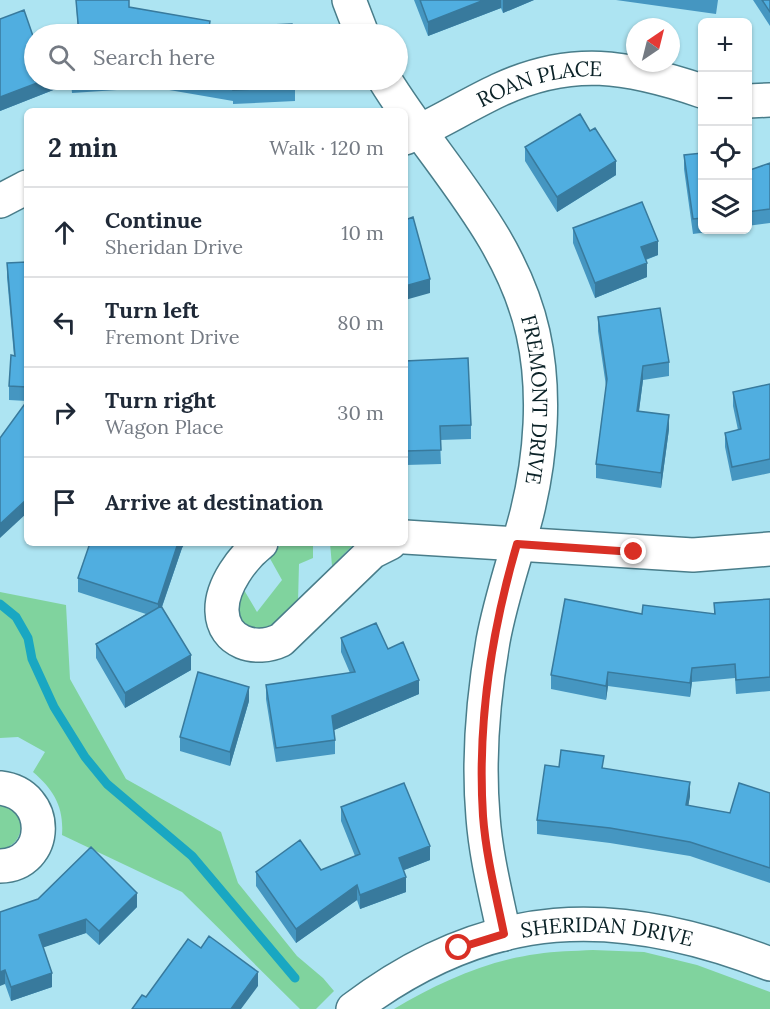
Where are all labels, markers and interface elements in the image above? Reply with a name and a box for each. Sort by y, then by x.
north arrow [626,18,680,72]
map controls [698,18,752,234]
button: + [698,18,752,72]
search box [24,24,408,90]
icon: search [45,41,78,74]
text: Search here [93,43,215,71]
street label: ROAN PLACE [472,55,603,113]
button: − [698,72,752,126]
button: locate [698,126,752,180]
text: 2 min [48,131,118,164]
text: Walk · 120 m [269,135,384,160]
button: layers [698,180,752,234]
text: Continue [105,206,202,234]
icon: ahead [48,216,81,249]
text: 10 m [341,220,384,245]
text: Sheridan Drive [105,234,243,259]
text: Turn left [105,296,199,324]
icon: left [48,306,81,339]
text: 80 m [337,310,384,335]
street label: FREMONT DRIVE [515,311,554,487]
text: Fremont Drive [105,324,240,349]
text: Turn right [105,386,216,414]
icon: right [48,396,81,429]
text: 30 m [337,400,384,425]
text: Wagon Place [105,414,224,439]
icon: arrive [48,486,81,519]
text: Arrive at destination [105,488,323,516]
route end [620,538,646,564]
street label: SHERIDAN DRIVE [518,911,696,952]
route start [445,934,471,960]

